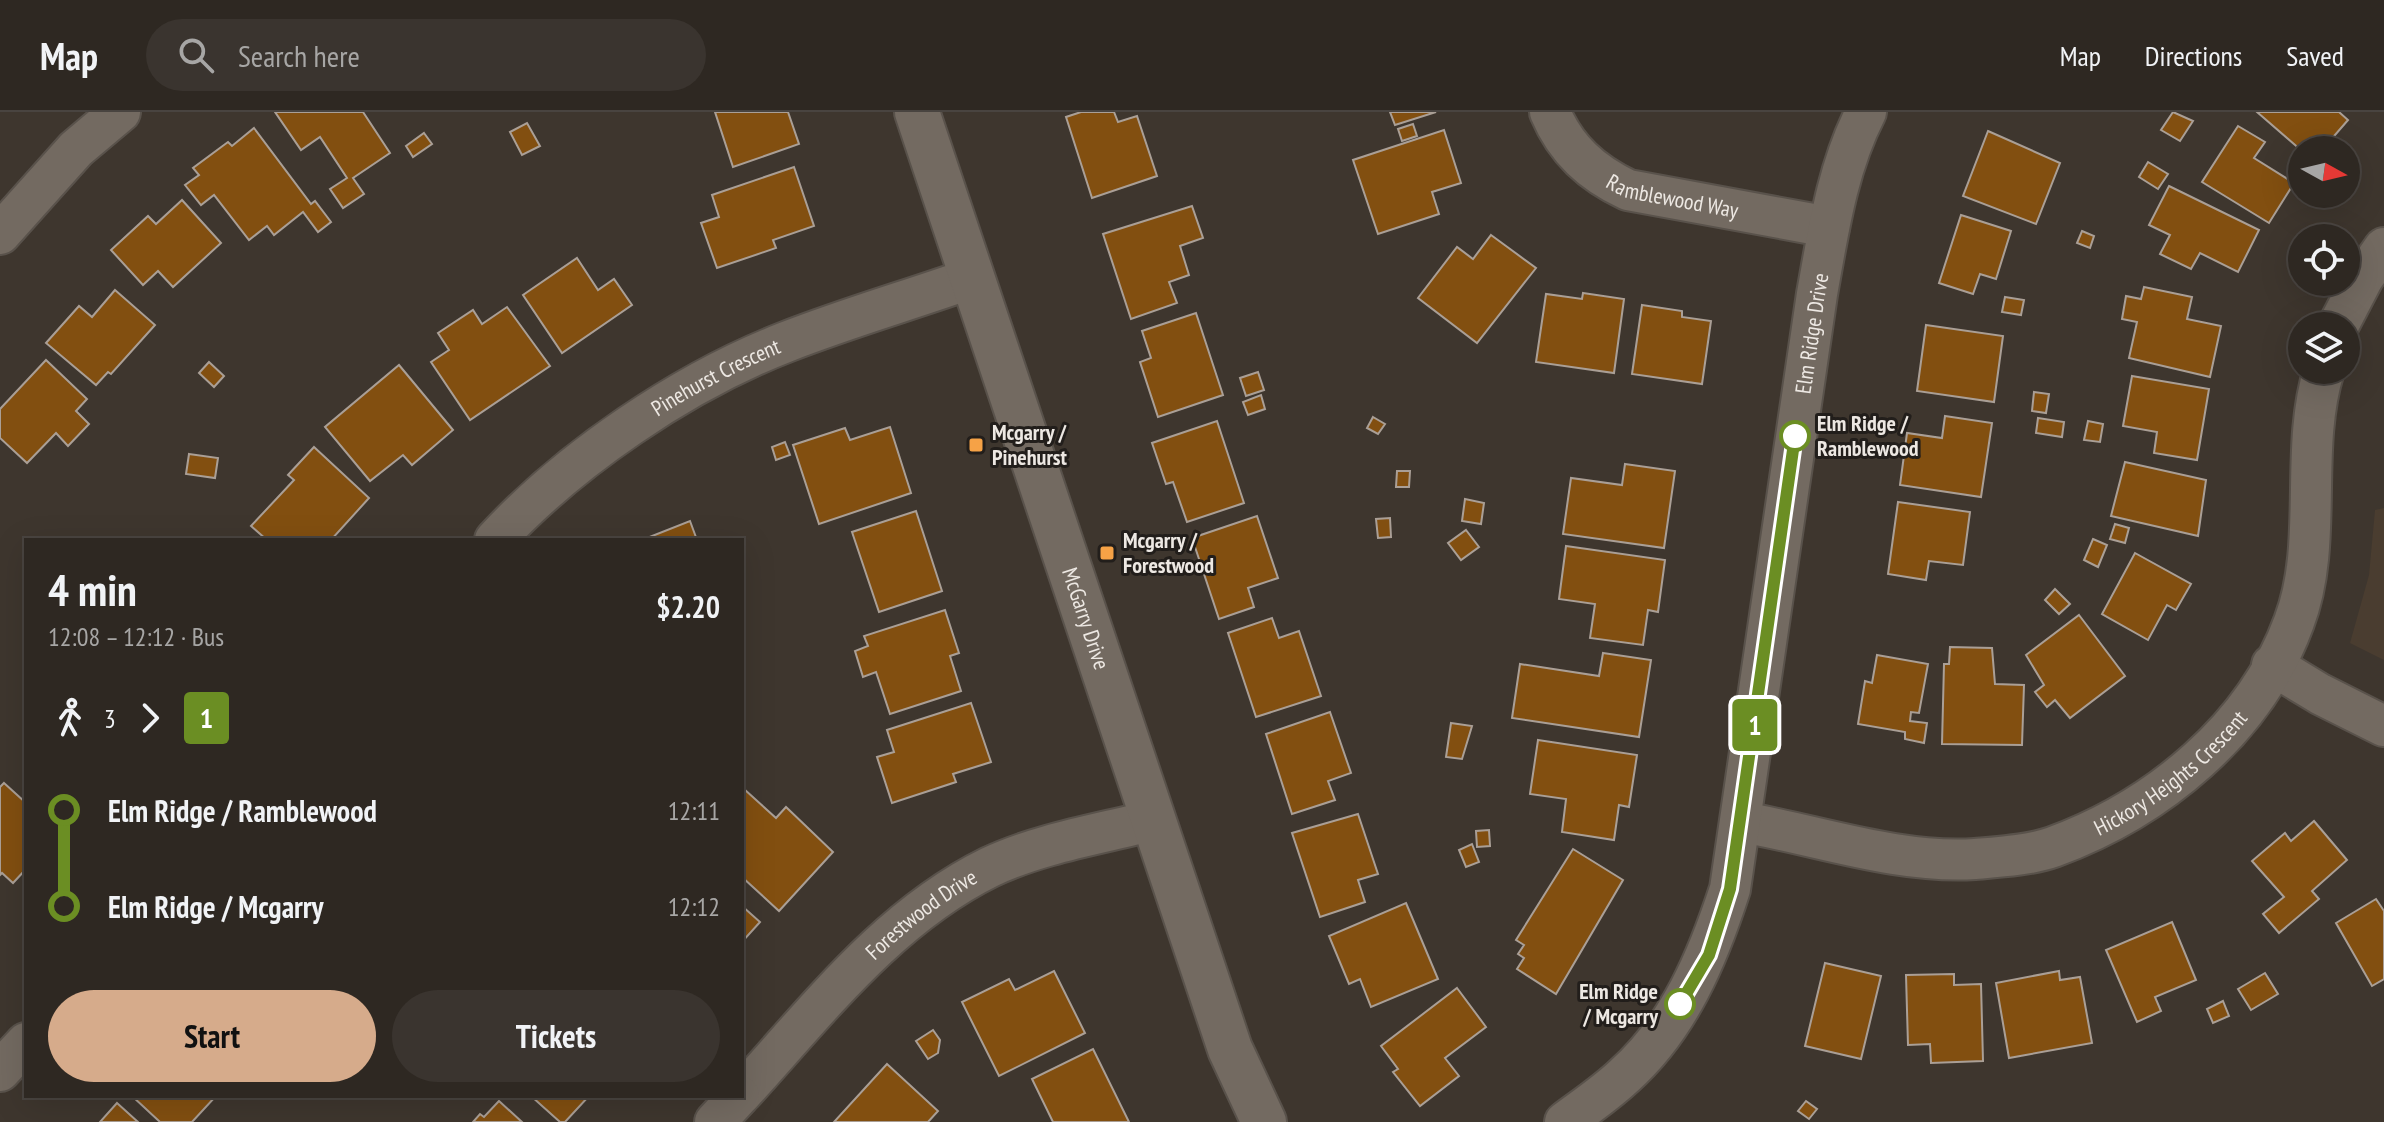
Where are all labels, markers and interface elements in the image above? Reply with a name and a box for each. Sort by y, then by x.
search box [146,19,706,91]
text: Map [40,31,98,80]
icon: search [174,33,218,77]
text: Search here [238,36,360,75]
text: Map [2060,37,2101,74]
text: Directions [2145,37,2242,74]
text: Saved [2286,37,2344,74]
north arrow [2288,136,2360,208]
map controls [2288,136,2360,384]
street label: Ramblewood Way [1602,167,1741,224]
button: locate [2288,224,2360,296]
street label: Elm Ridge Drive [1789,271,1834,396]
button: layers [2288,312,2360,384]
street label: Pinehurst Crescent [646,332,784,422]
place label: Elm Ridge / Ramblewood [1817,409,1919,462]
place label: Mcgarry / Pinehurst [992,418,1068,471]
marker: Elm Ridge / Ramblewood [1780,421,1810,451]
marker: Mcgarry / Pinehurst [967,436,985,454]
place label: Mcgarry / Forestwood [1123,526,1214,579]
marker: Mcgarry / Forestwood [1098,544,1116,562]
text: 4 min [48,561,137,618]
street label: McGarry Drive [1056,564,1116,673]
text: $2.20 [656,587,720,626]
text: 12:08 – 12:12 · Bus [48,620,224,653]
icon: walk [48,696,92,740]
icon: forward [128,696,172,740]
text: 1 [200,699,213,736]
line badge: 1 [1729,699,1781,751]
text: 3 [104,702,116,735]
street label: Hickory Heights Crescent [2089,705,2253,842]
text: 1 [1748,706,1762,743]
text: Elm Ridge / Ramblewood [108,791,377,830]
text: 12:11 [668,794,720,827]
street label: Forestwood Drive [859,863,982,965]
text: Elm Ridge / Mcgarry [108,887,324,926]
text: 12:12 [668,890,720,923]
place label: Elm Ridge / Mcgarry [1579,977,1659,1030]
marker: Elm Ridge / Mcgarry [1665,989,1695,1019]
button: Start [48,990,376,1082]
button: Tickets [392,990,720,1082]

